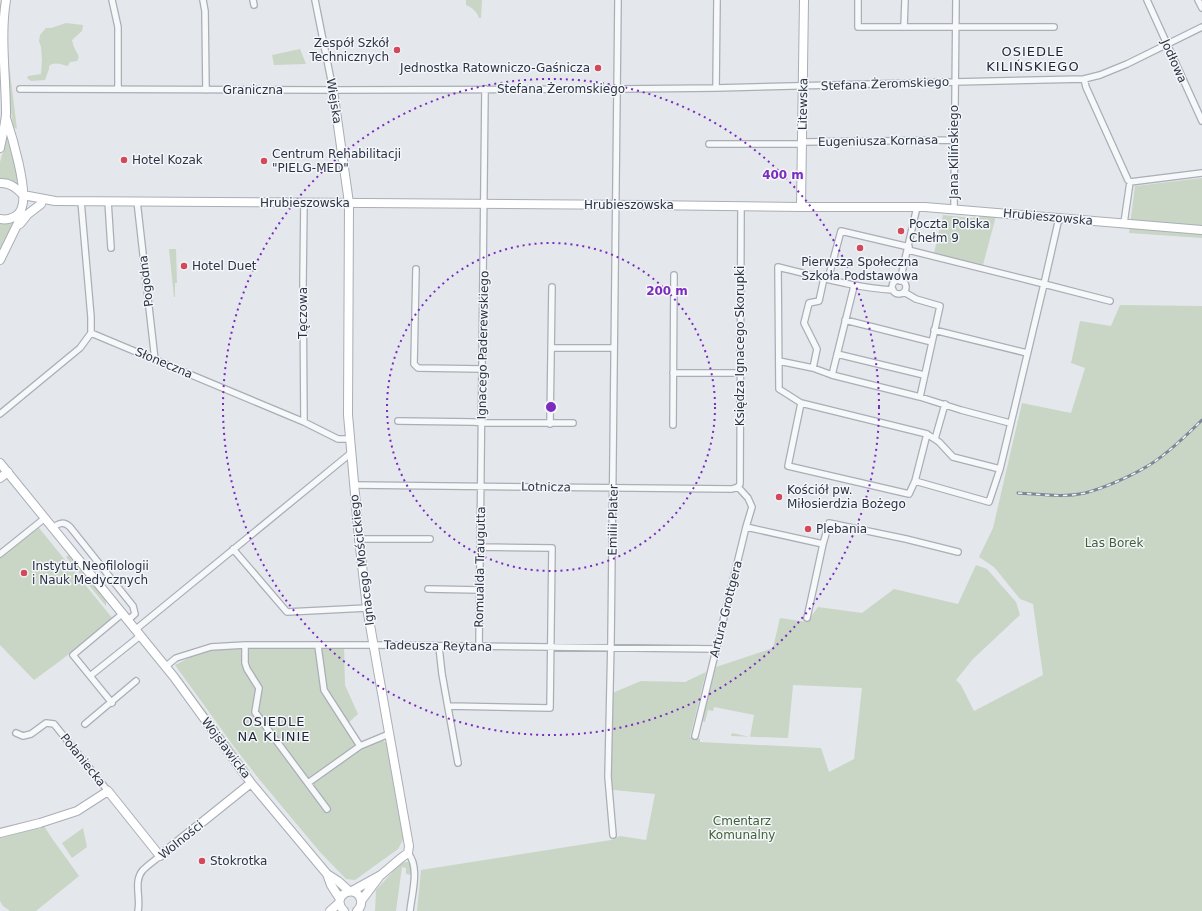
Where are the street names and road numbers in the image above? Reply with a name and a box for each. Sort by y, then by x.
street label: Jodłowa [1158,36,1190,85]
street label: Stefana Żeromskiego [821,74,949,93]
street label: Wiejska [323,77,345,125]
street label: Litewska [796,78,810,130]
street label: Stefana Żeromskiego [497,81,625,96]
street label: Graniczna [223,83,283,97]
street label: Jana Kilińskiego [947,105,961,200]
street label: Eugeniusza Kornasa [818,133,938,149]
street label: Hrubieszowska [260,196,350,210]
street label: Hrubieszowska [584,198,674,212]
street label: Hrubieszowska [1003,206,1093,228]
street label: Pogodna [136,254,156,308]
street label: Księdza Ignacego Skorupki [733,266,747,426]
street label: Ignacego Paderewskiego [475,271,491,419]
street label: Tęczowa [296,287,310,340]
street label: Słoneczna [133,345,195,381]
street label: Lotnicza [521,480,571,494]
street label: Emilii Plater [605,484,621,556]
street label: Ignacego Mościckiego [347,494,377,626]
street label: Romualda Traugutta [472,506,488,628]
street label: Artura Grottgera [707,559,745,659]
street label: Tadeusza Reytana [383,638,492,654]
street label: Wojsławicka [199,715,253,781]
street label: Połaniecka [57,731,109,789]
street label: Wolności [156,818,206,862]

